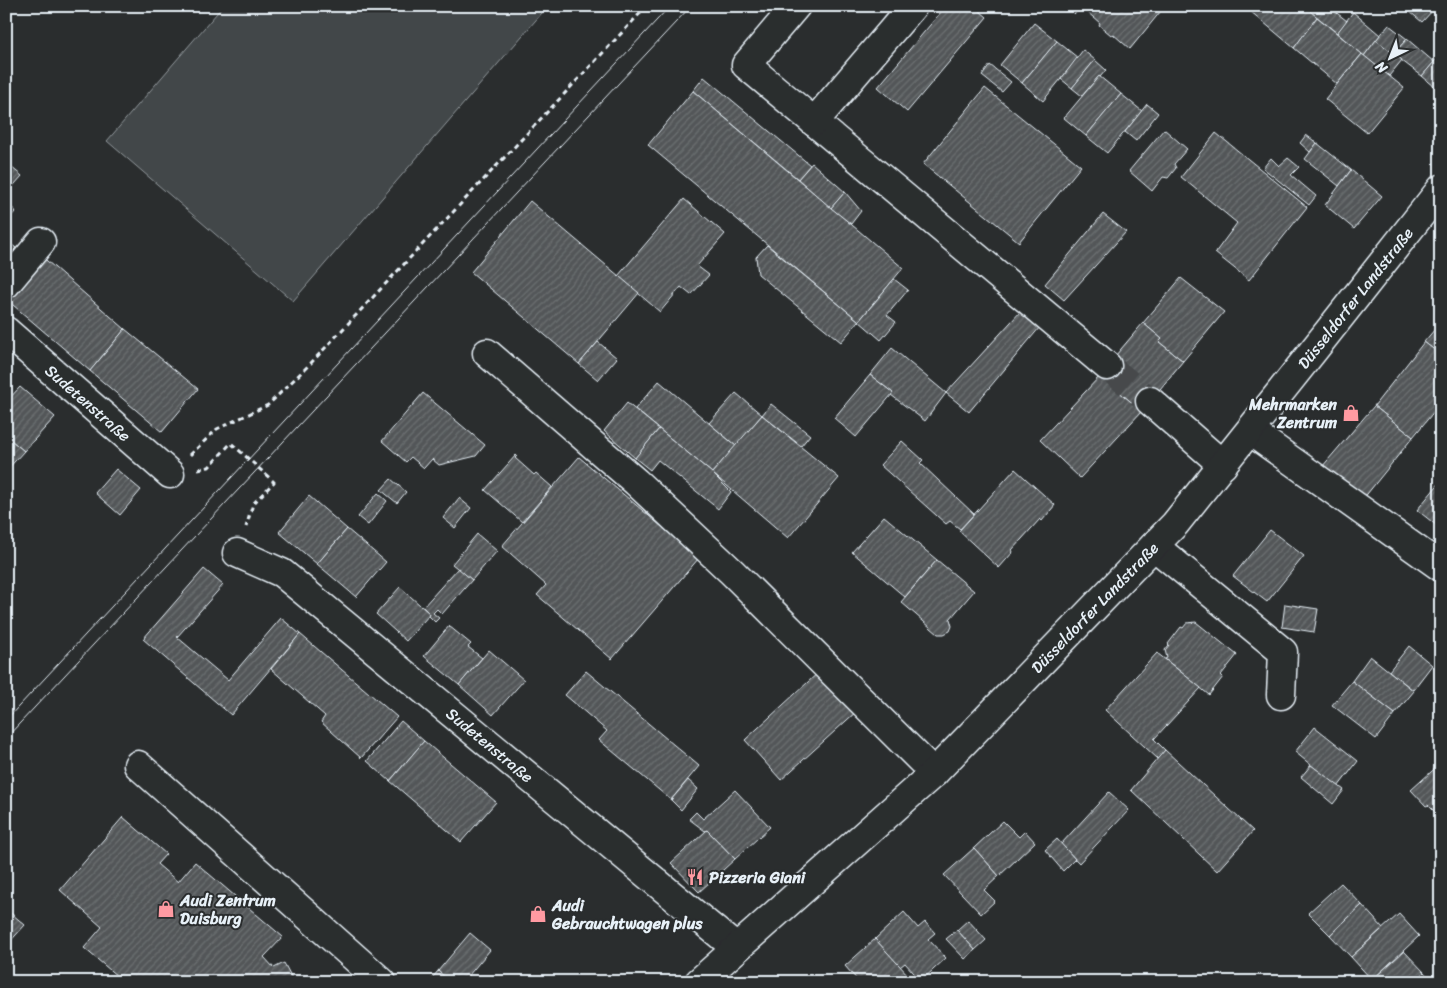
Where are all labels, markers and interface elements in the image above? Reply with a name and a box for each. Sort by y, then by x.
north arrow [1364,32,1414,82]
text: N [1369,54,1394,80]
street label: Düsseldorfer Landstraße [1290,221,1421,376]
street label: Sudetenstraße [38,357,138,449]
place label: Mehrmarken Zentrum [1248,390,1338,437]
shop icon: Mehrmarken Zentrum [1341,403,1361,423]
street label: Düsseldorfer Landstraße [1024,535,1166,680]
street label: Sudetenstraße [439,700,540,790]
place label: Pizzeria Giani [709,863,807,892]
restaurant icon: Pizzeria Giani [685,867,705,887]
place label: Audi Zentrum Duisburg [179,886,276,933]
place label: Audi Gebrauchtwagen plus [551,891,703,938]
shop icon: Audi Zentrum Duisburg [156,899,176,919]
shop icon: Audi Gebrauchtwagen plus [528,904,548,924]

